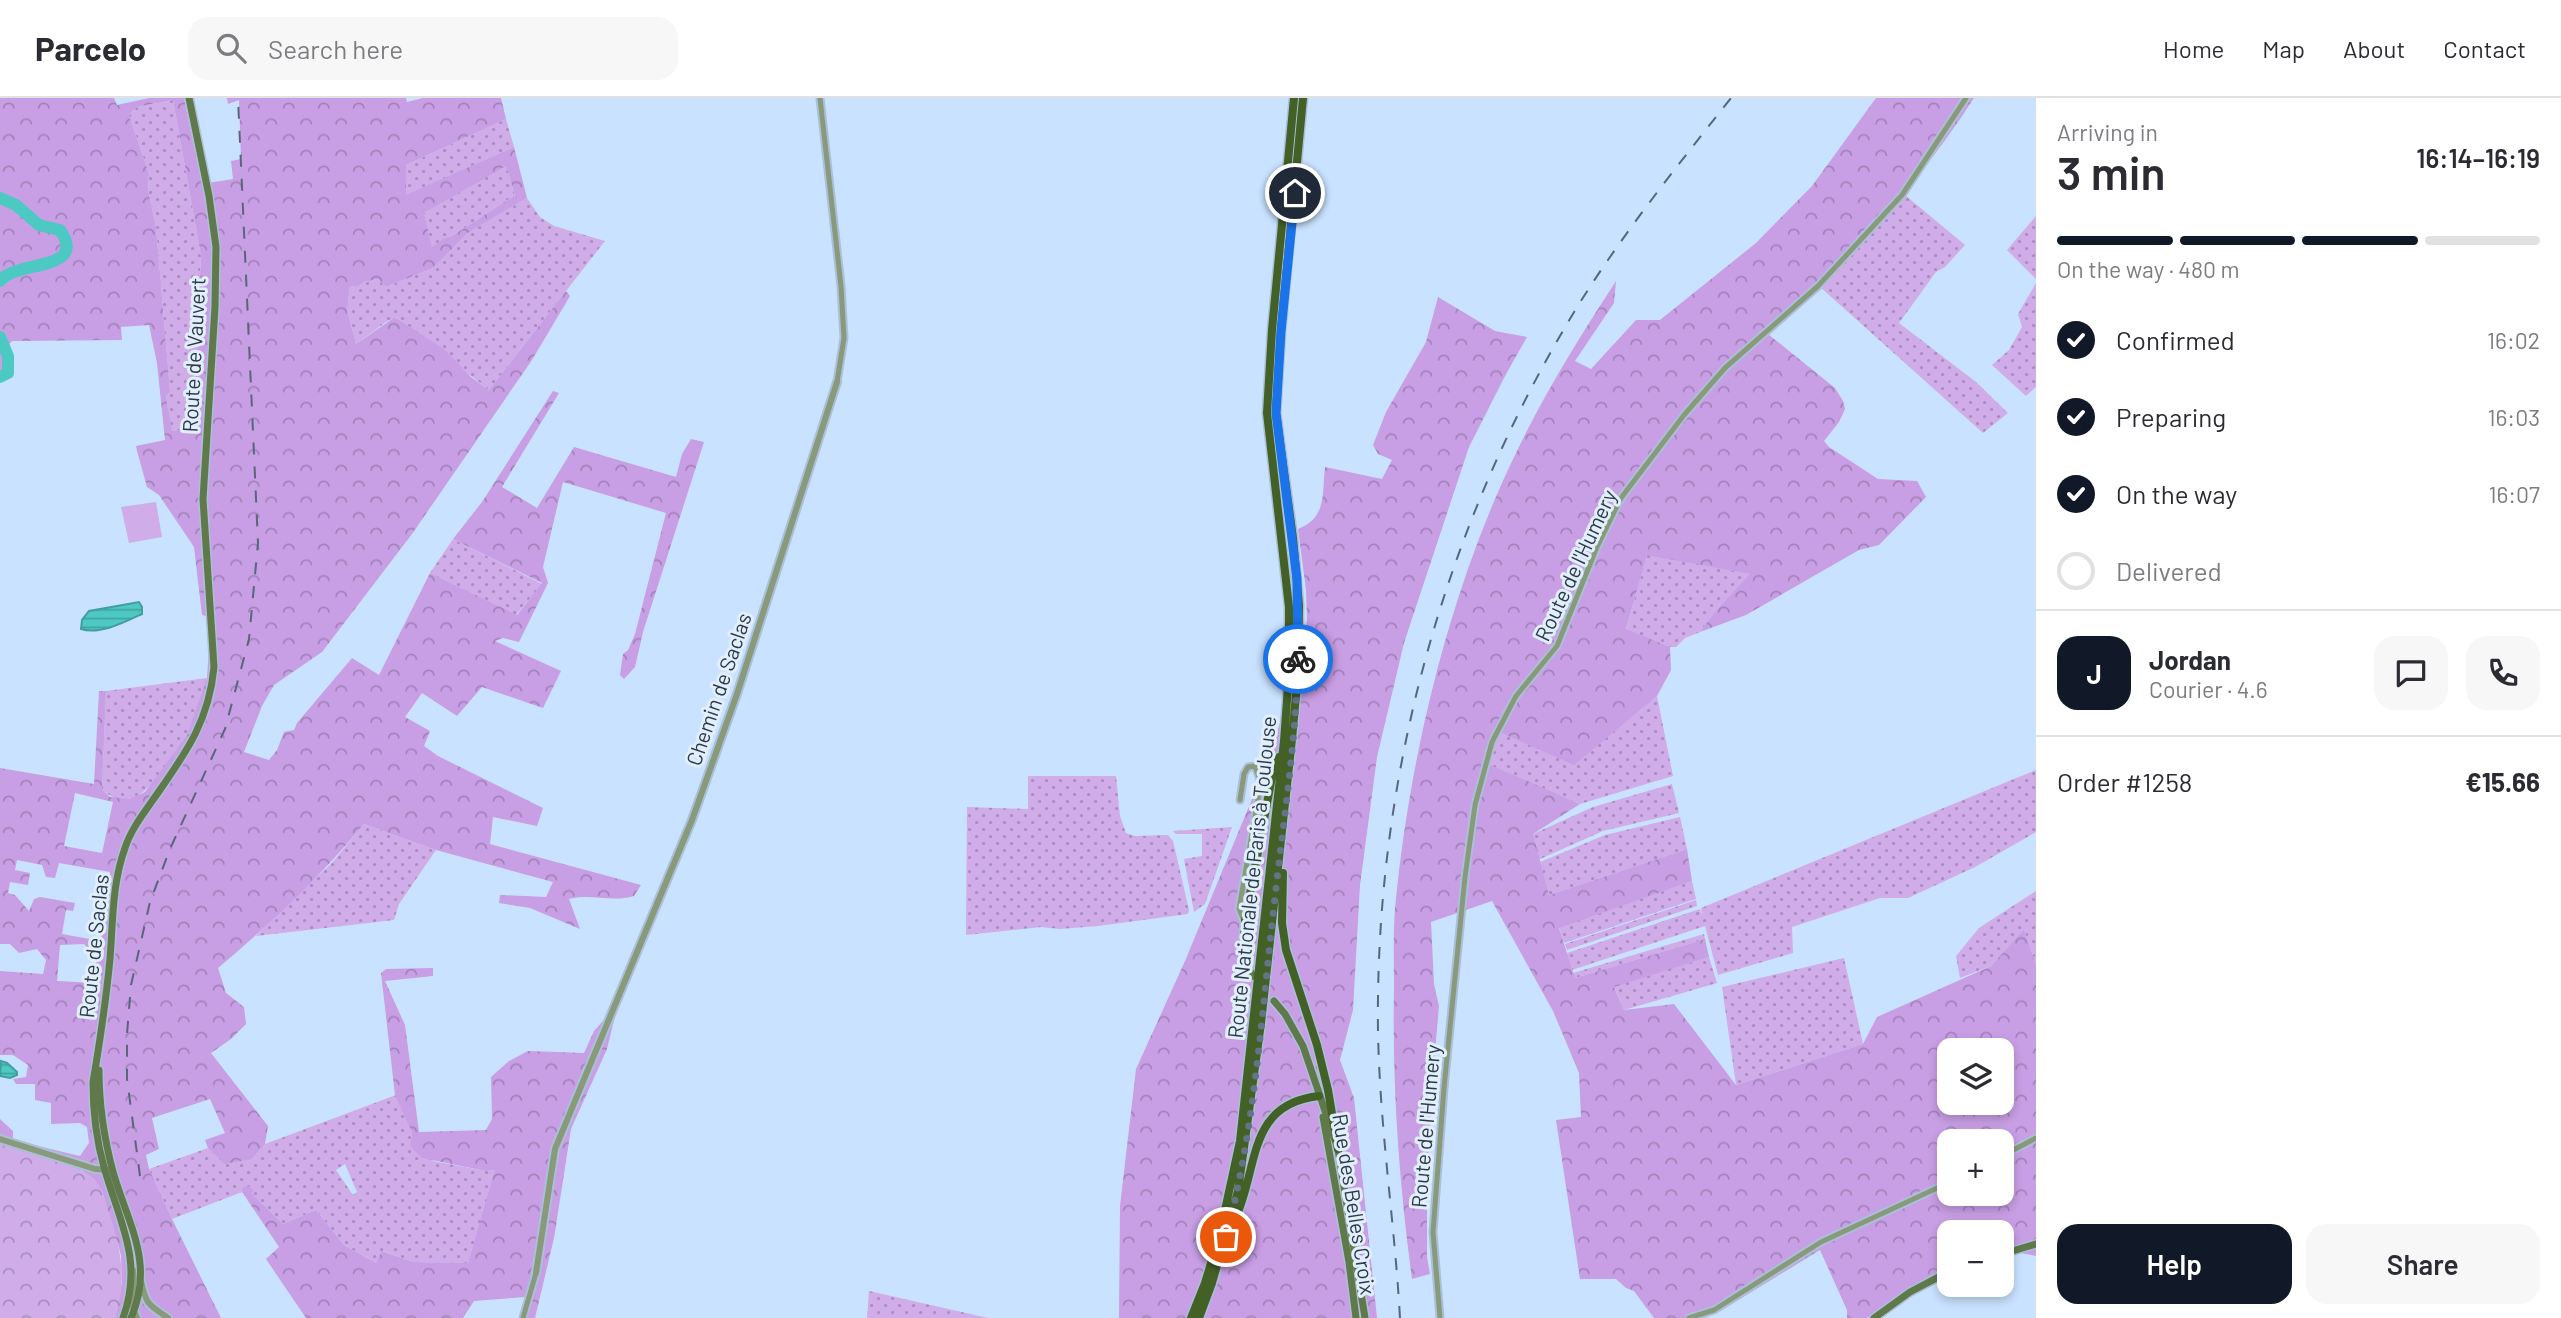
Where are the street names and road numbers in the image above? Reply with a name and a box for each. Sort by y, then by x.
street label: Route de Vauvert [176,277,210,433]
street label: Route de l'Humery [1529,485,1621,645]
street label: Chemin de Saclas [680,609,756,769]
street label: Route Nationale de Paris à Toulouse [1222,715,1280,1039]
street label: Route de Saclas [73,873,113,1019]
street label: Route de l'Humery [1405,1043,1445,1209]
street label: Rue des Belles Croix [1328,1112,1382,1296]

